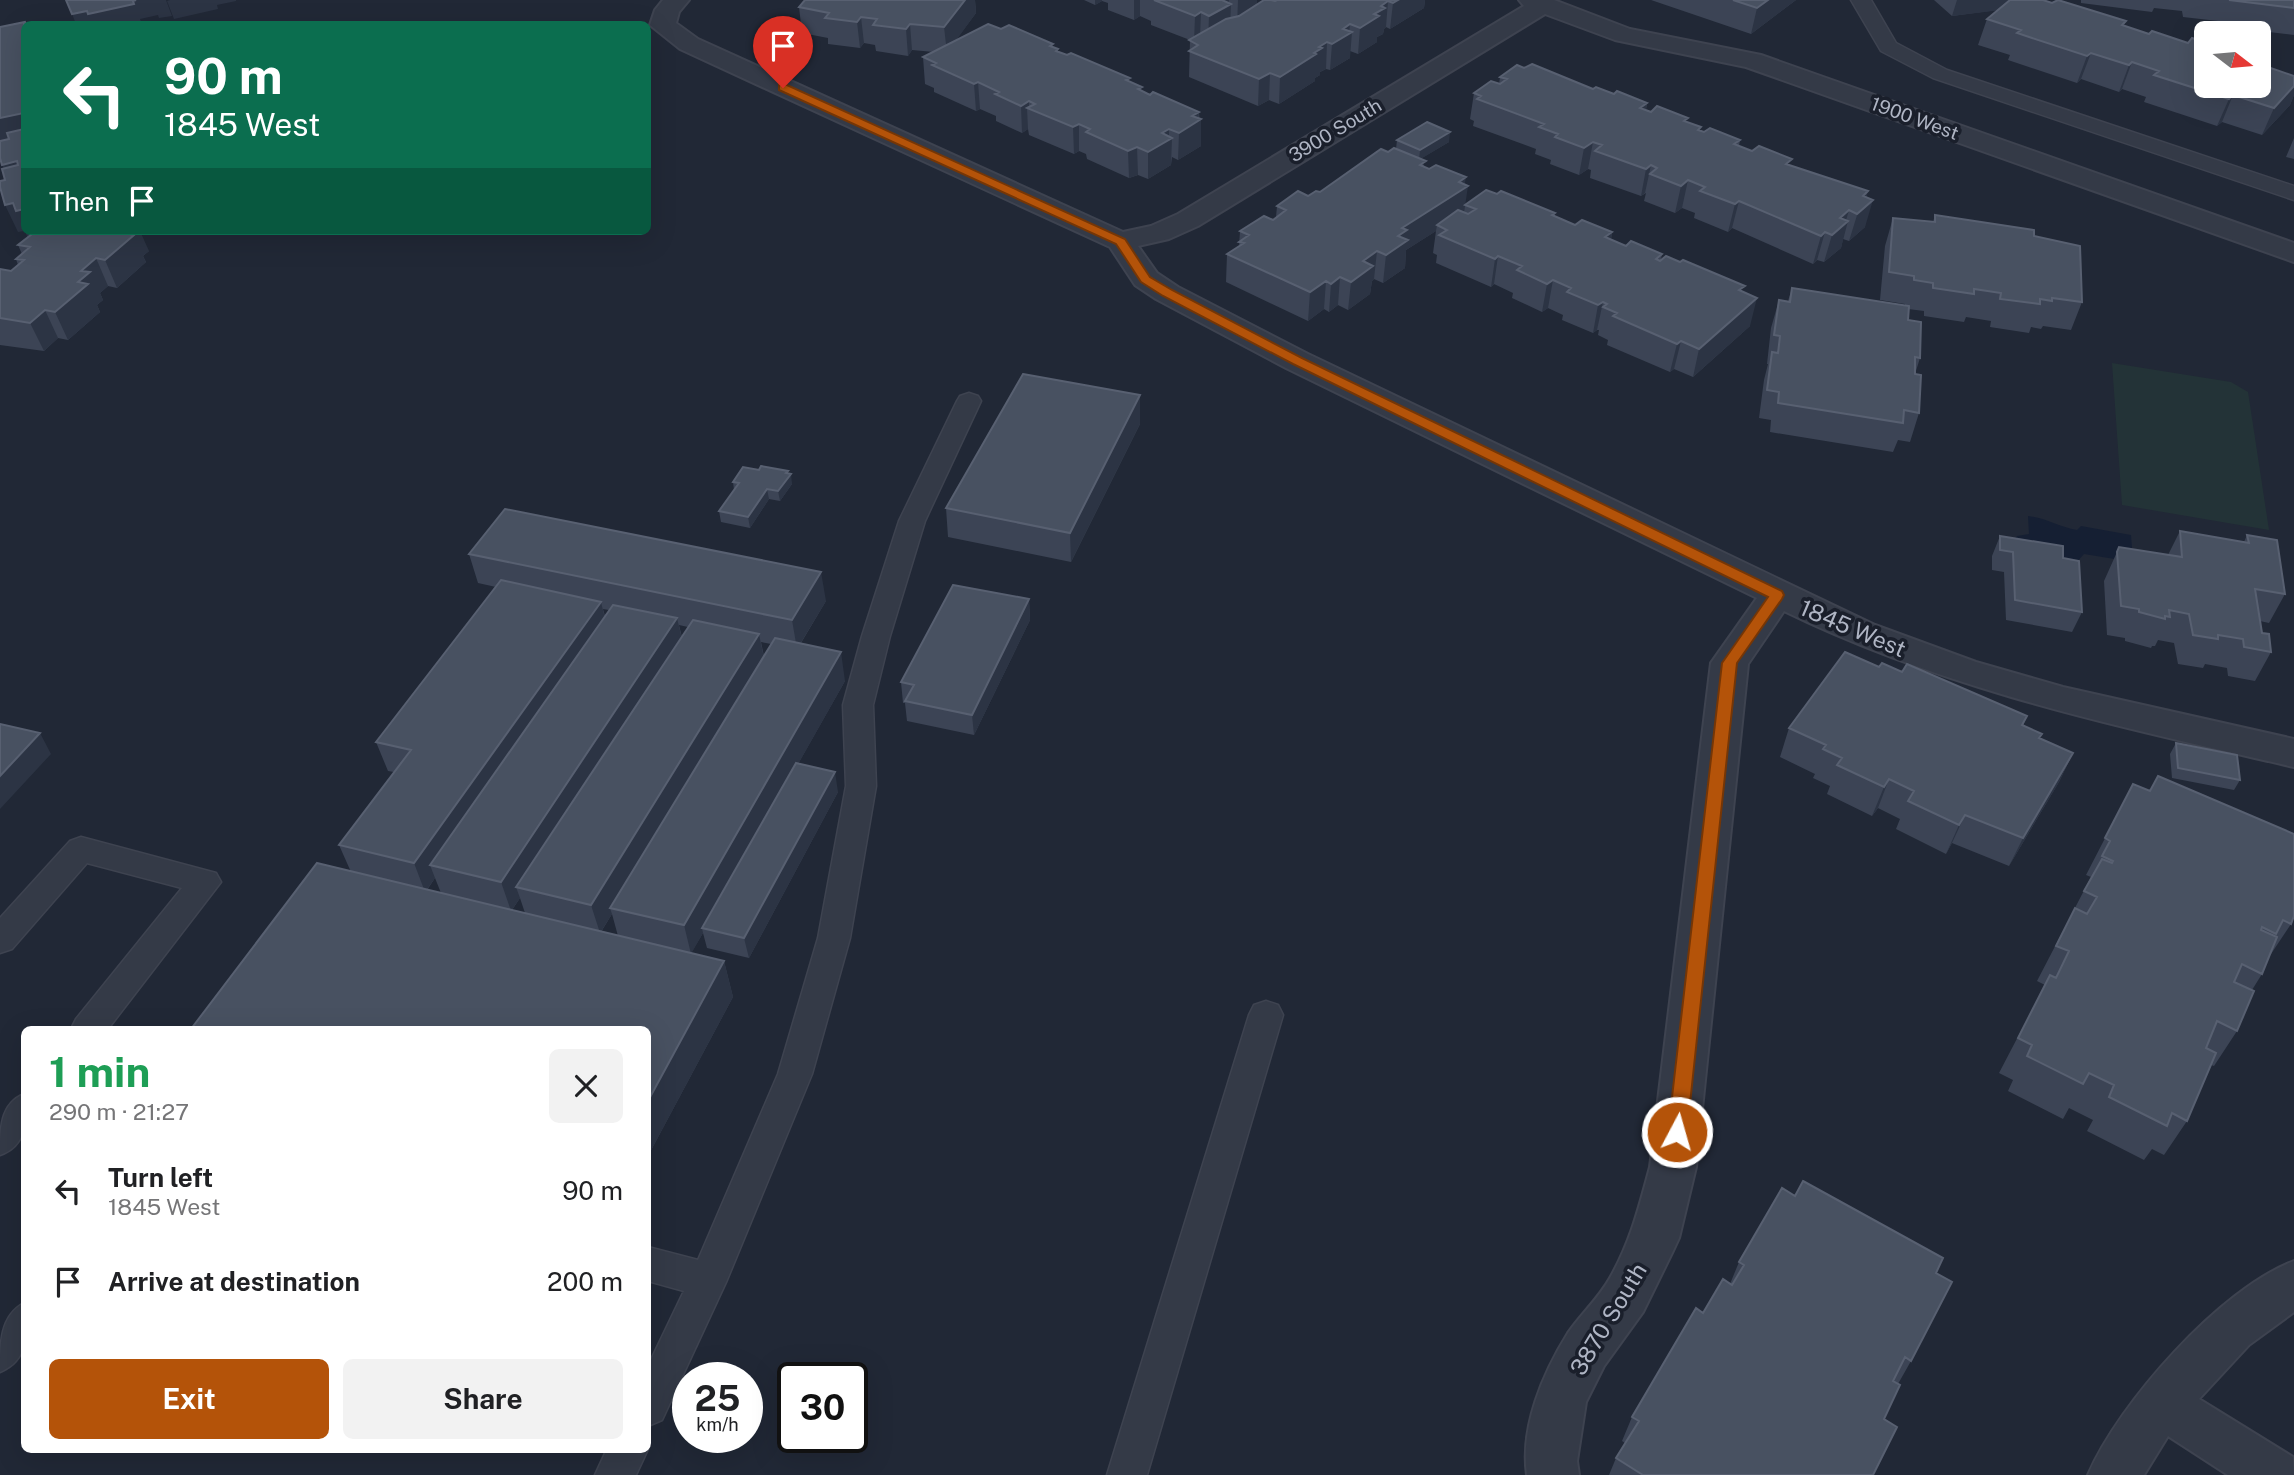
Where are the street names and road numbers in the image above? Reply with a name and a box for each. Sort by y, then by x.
street label: 1900 West [1868,92,1962,144]
street label: 3900 South [1285,94,1385,166]
street label: 1845 West [1796,594,1910,662]
street label: 3870 South [1564,1258,1652,1380]

